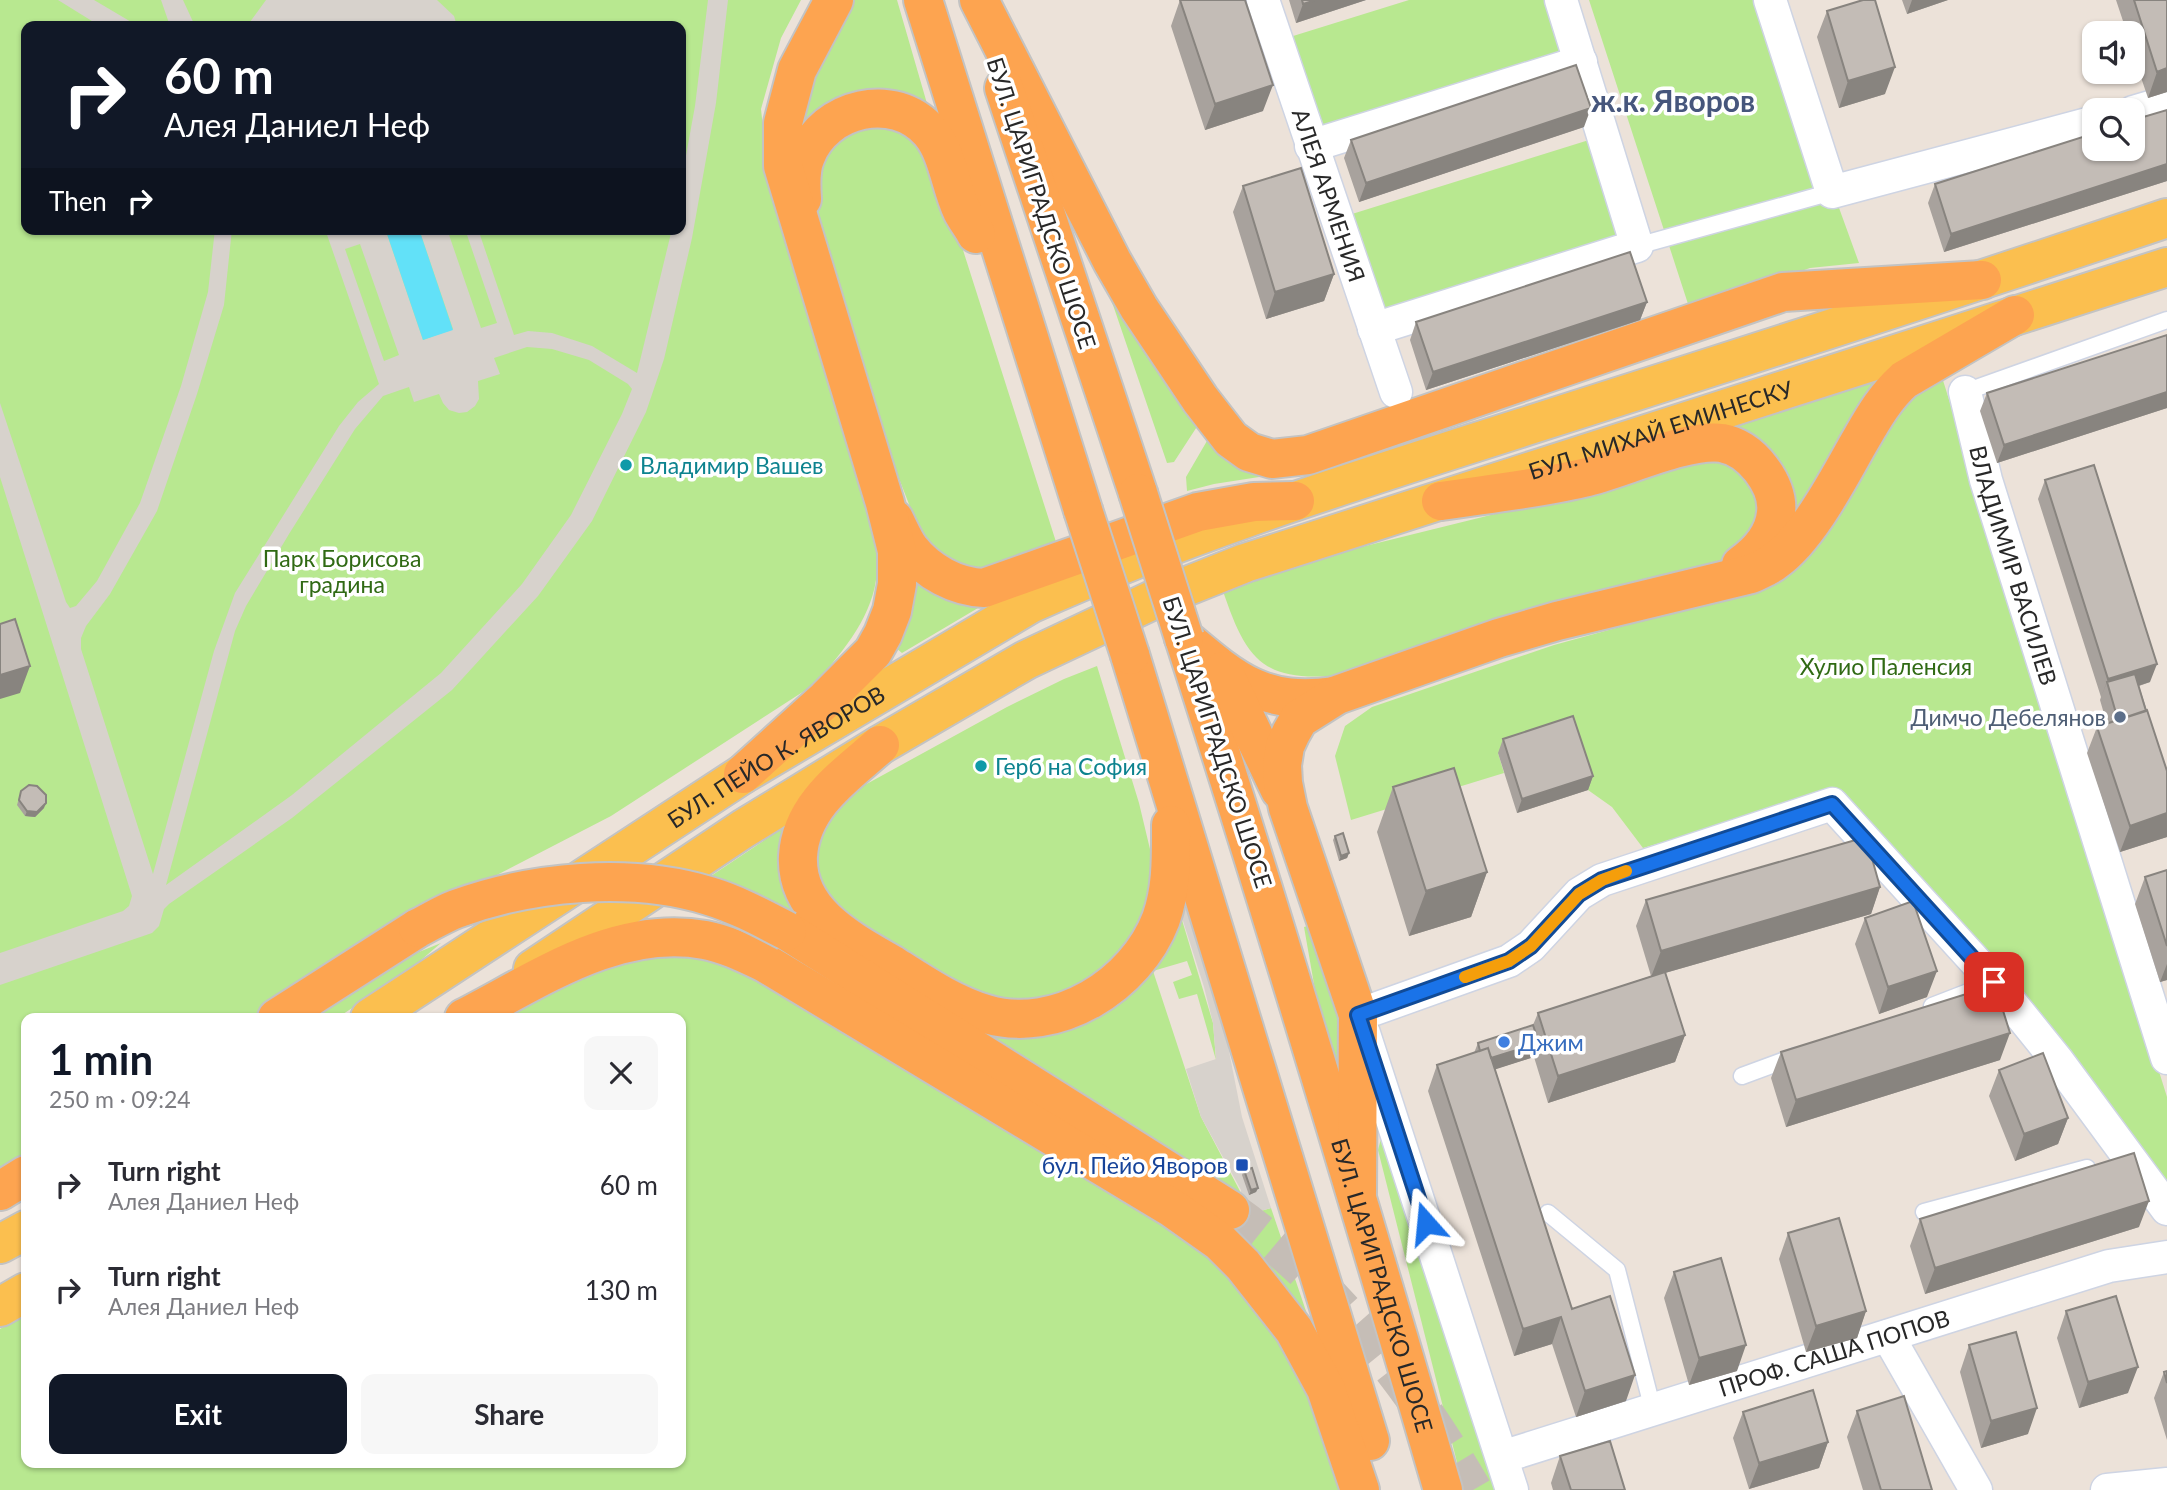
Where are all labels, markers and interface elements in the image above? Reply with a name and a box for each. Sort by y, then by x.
map controls [2082,21,2145,161]
button: sound [2082,21,2145,84]
text: 60 m [164,46,274,104]
icon: right [49,49,140,140]
street label: БУЛ. ЦАРИГРАДСКО ШОСЕ [982,54,1102,352]
district label: ж.к. Яворов [1591,82,1755,118]
button: search [2082,98,2145,161]
text: Алея Даниел Неф [164,105,430,144]
street label: АЛЕЯ АРМЕНИЯ [1287,105,1372,285]
icon: right [121,182,159,220]
text: Then [49,185,107,217]
street label: БУЛ. МИХАЙ ЕМИНЕСКУ [1525,374,1797,485]
street label: ВЛАДИМИР ВАСИЛЕВ [1964,443,2063,689]
place label: Владимир Вашев [640,451,824,479]
marker: Владимир Вашев [618,457,634,473]
park label: Парк Борисова градина [263,544,421,598]
street label: БУЛ. ЦАРИГРАДСКО ШОСЕ [1158,593,1278,891]
park label: Хулио Паленсия [1800,652,1972,680]
street label: БУЛ. ПЕЙО К. ЯВОРОВ [662,679,890,834]
place label: Димчо Дебелянов [1911,703,2106,731]
marker: Димчо Дебелянов [2112,709,2128,725]
place label: Герб на София [995,752,1147,780]
marker: Герб на София [973,758,989,774]
pin [1964,952,2024,1012]
icon: arrive [1975,963,2013,1001]
place label: Джим [1518,1028,1584,1056]
text: 1 min [49,1034,153,1084]
marker: Джим [1496,1034,1512,1050]
button: close [584,1036,658,1110]
text: 250 m · 09:24 [49,1085,191,1113]
street label: БУЛ. ЦАРИГРАДСКО ШОСЕ [1326,1135,1439,1435]
place label: бул. Пейо Яворов [1042,1151,1228,1179]
text: Turn right [108,1155,221,1187]
marker: бул. Пейо Яворов [1234,1157,1250,1173]
icon: right [49,1166,87,1204]
text: 60 m [600,1169,658,1201]
position arrow [1389,1186,1463,1260]
text: Алея Даниел Неф [108,1187,299,1215]
text: Turn right [108,1260,221,1292]
icon: right [49,1271,87,1309]
text: 130 m [585,1274,658,1306]
text: Алея Даниел Неф [108,1292,299,1320]
street label: ПРОФ. САША ПОПОВ [1715,1303,1953,1402]
button: Exit [49,1374,347,1454]
button: Share [361,1374,658,1454]

